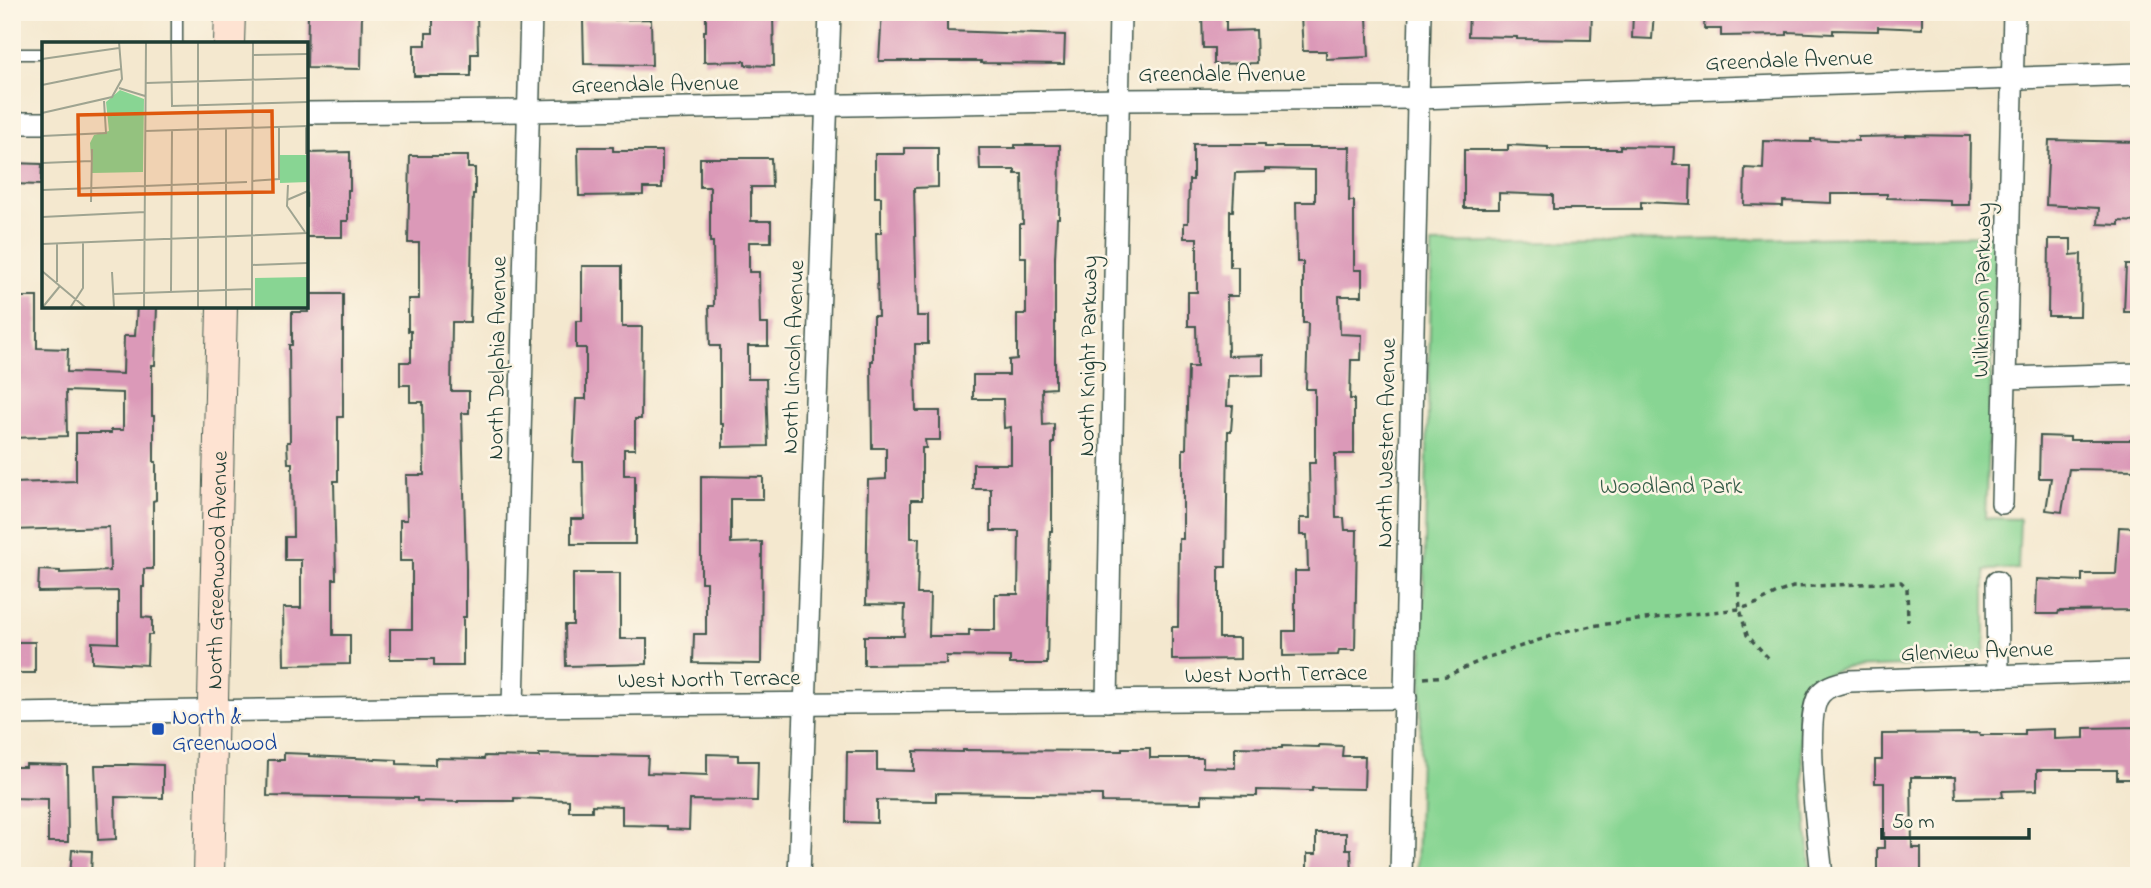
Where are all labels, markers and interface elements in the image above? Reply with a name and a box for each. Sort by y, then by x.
inset map [42,42,308,308]
street label: Greendale Avenue [1705,42,1874,81]
street label: Greendale Avenue [1138,59,1306,92]
street label: Greendale Avenue [571,68,740,103]
street label: Wilkinson Parkway [1965,202,2004,378]
street label: North Delphia Avenue [480,255,517,460]
street label: North Knight Parkway [1071,255,1110,457]
street label: North Lincoln Avenue [775,259,814,455]
street label: North Western Avenue [1369,337,1406,548]
street label: North Greenwood Avenue [199,450,238,690]
park label: Woodland Park [1600,471,1743,504]
street label: Glenview Avenue [1900,633,2055,672]
street label: West North Terrace [1184,657,1369,694]
street label: West North Terrace [617,662,802,699]
place label: North & Greenwood [172,702,277,761]
marker: North & Greenwood [150,721,166,737]
scale bar [1882,797,2028,841]
text: 50 m [1892,808,1935,838]

